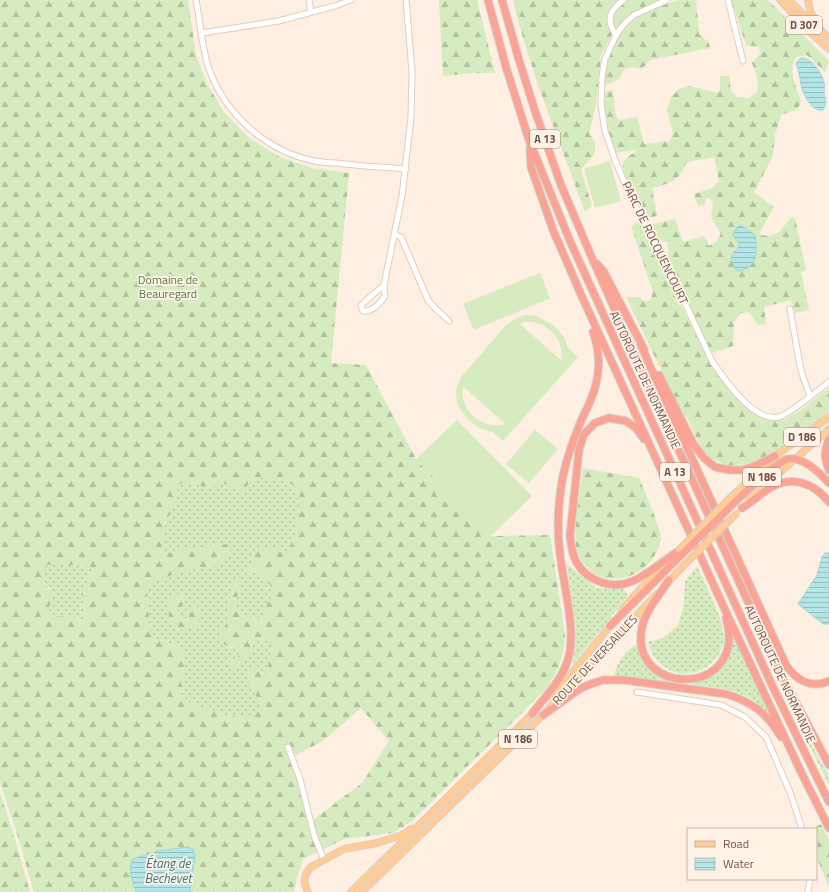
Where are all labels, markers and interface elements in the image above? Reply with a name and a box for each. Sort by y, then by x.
road number: D 307 [786,16,822,34]
road number: A 13 [530,130,560,148]
street label: PARC DE ROCQUENCOURT [617,178,694,308]
park label: Domaine de Beauregard [138,270,198,303]
street label: AUTOROUTE DE NORMANDIE [605,308,686,452]
road number: D 186 [784,428,820,446]
road number: A 13 [660,463,690,481]
road number: N 186 [743,468,781,486]
street label: AUTOROUTE DE NORMANDIE [740,602,821,746]
street label: ROUTE DE VERSAILLES [548,610,642,709]
road number: N 186 [499,730,537,748]
legend [687,828,817,880]
text: Road [723,834,749,853]
water label: Étang de Bechevet [144,853,193,888]
text: Water [723,854,754,873]

